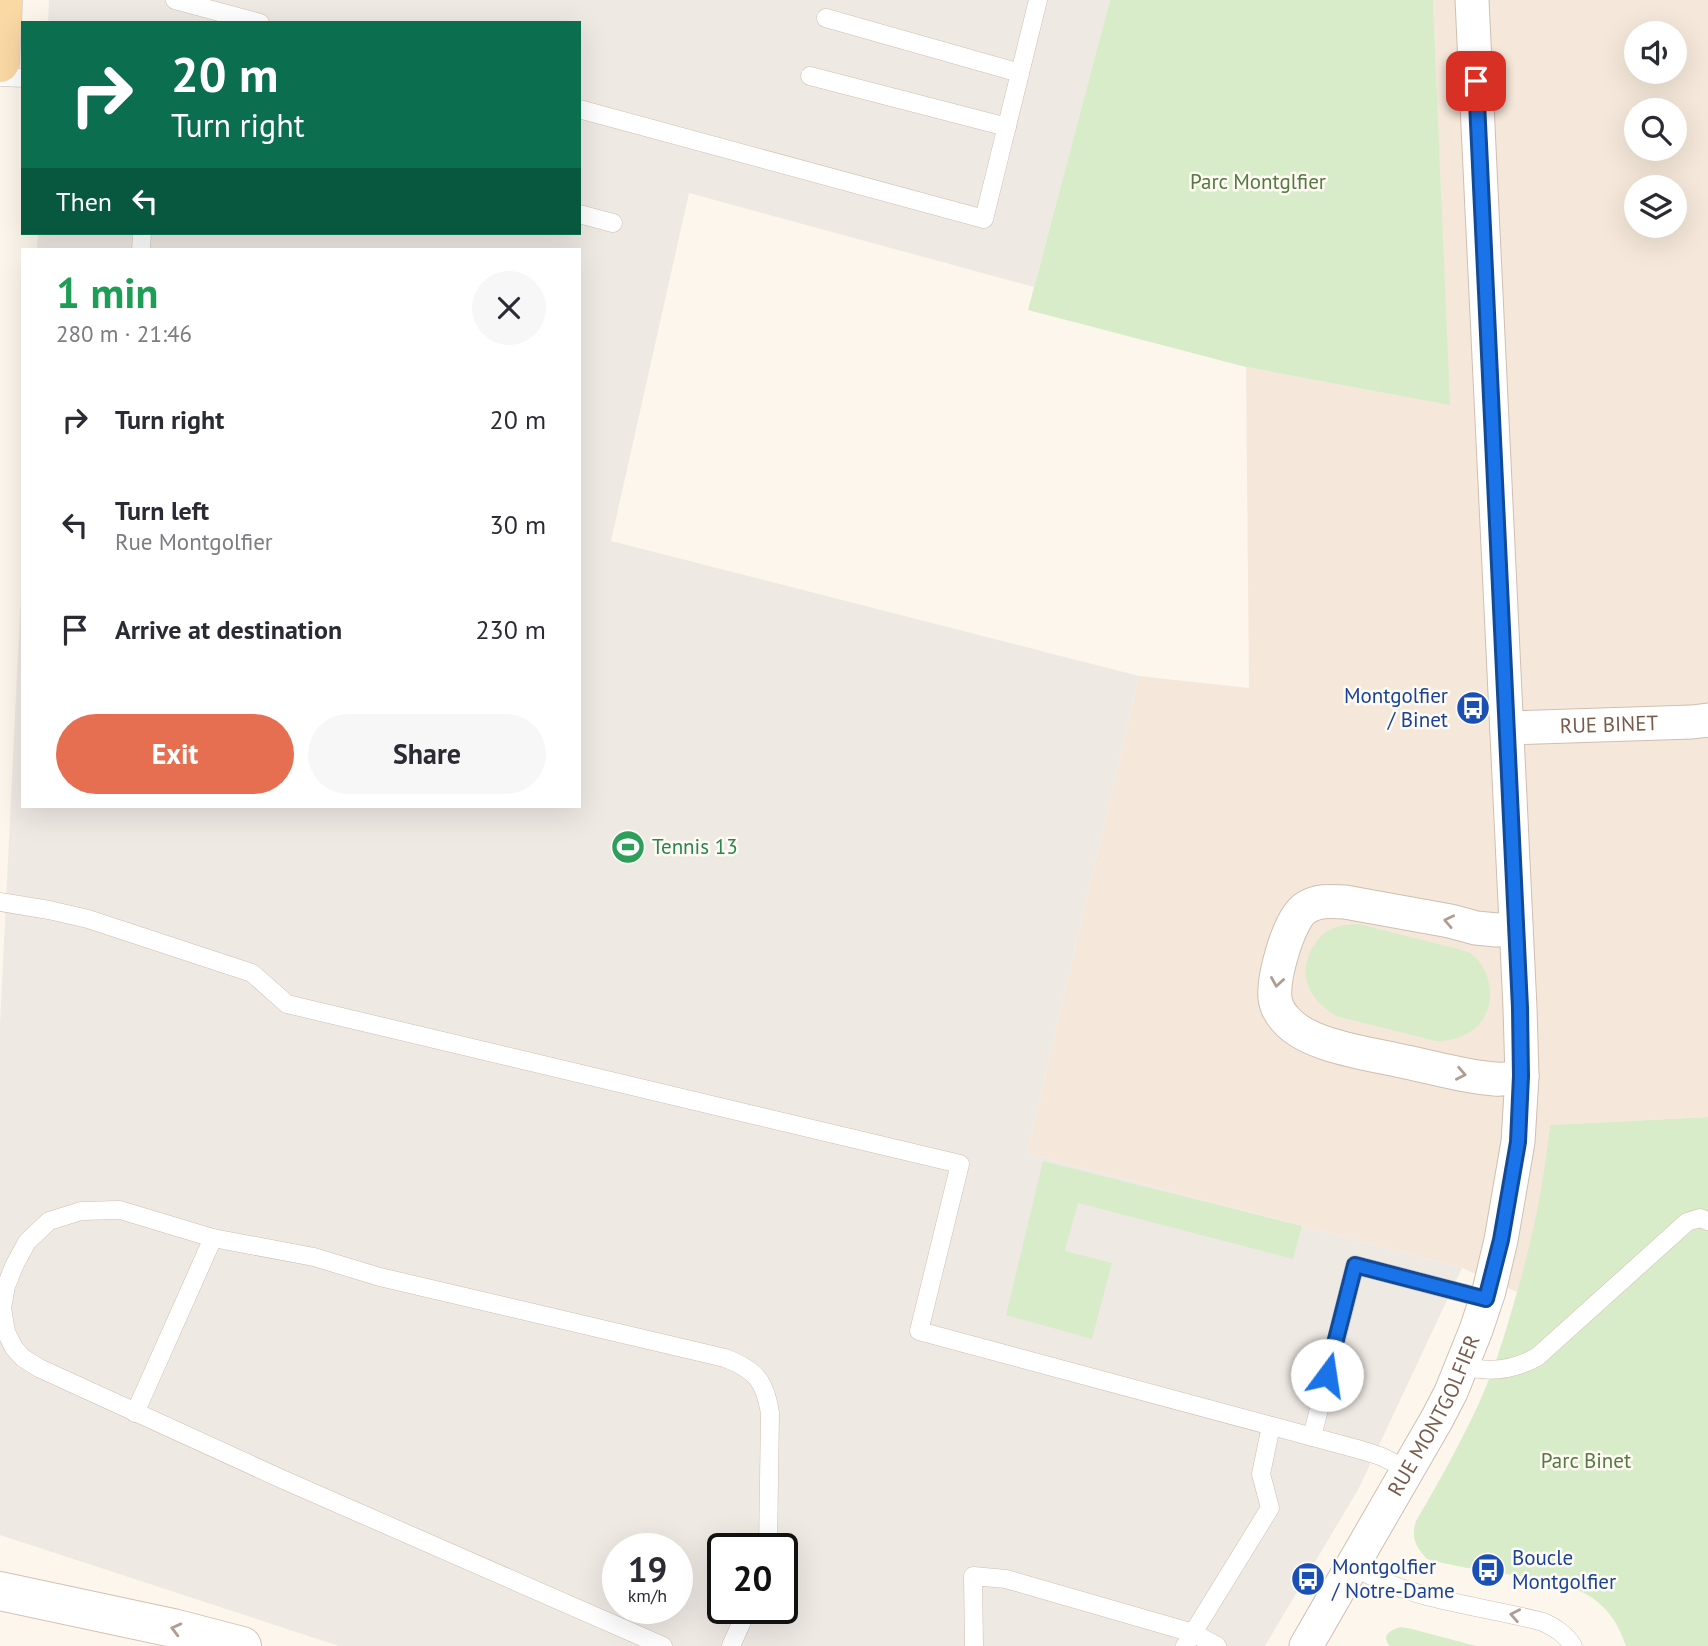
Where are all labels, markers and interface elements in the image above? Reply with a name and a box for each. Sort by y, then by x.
map controls [1624,21,1687,238]
button: sound [1624,21,1687,84]
text: 20 m [171,42,278,106]
icon: right [56,49,147,140]
pin [1446,51,1506,111]
icon: arrive [1457,62,1495,100]
button: search [1624,98,1687,161]
text: Turn right [171,104,305,146]
park label: Parc Montglfier [1190,168,1326,195]
button: layers [1624,175,1687,238]
icon: left [126,182,164,220]
text: Then [56,185,112,218]
text: 1 min [56,265,158,320]
button: close [472,271,546,345]
text: 280 m · 21:46 [56,319,192,348]
icon: right [56,401,94,439]
text: Turn right [115,403,224,436]
text: 20 m [490,403,546,436]
text: Turn left [115,494,209,527]
icon: left [56,506,94,544]
text: 30 m [490,508,546,541]
text: Rue Montgolfier [115,527,273,556]
icon: arrive [56,611,94,649]
text: Arrive at destination [115,613,342,646]
text: 230 m [475,613,546,646]
place label: Montgolfier / Binet [1344,682,1448,733]
bus stop icon: Montgolfier / Binet [1454,689,1492,727]
street label: RUE BINET [1559,709,1659,739]
button: Exit [56,714,294,794]
button: Share [308,714,546,794]
sports icon: Tennis 13 [609,828,647,866]
place label: Tennis 13 [652,833,738,860]
one-way arrow [1443,915,1455,930]
one-way arrow [1270,976,1285,988]
one-way arrow [1455,1065,1467,1080]
street label: RUE MONTGOLFIER [1381,1331,1486,1501]
position arrow [1290,1338,1364,1412]
park label: Parc Binet [1541,1447,1631,1474]
speed limit sign: 20 [707,1533,798,1624]
place label: Boucle Montgolfier [1512,1544,1616,1595]
text: 19 [628,1546,667,1592]
bus stop icon: Boucle Montgolfier [1469,1551,1507,1589]
place label: Montgolfier / Notre-Dame [1331,1553,1455,1604]
bus stop icon: Montgolfier / Notre-Dame [1289,1560,1327,1598]
text: km/h [628,1584,667,1607]
one-way arrow [1509,1609,1521,1624]
one-way arrow [170,1623,182,1637]

